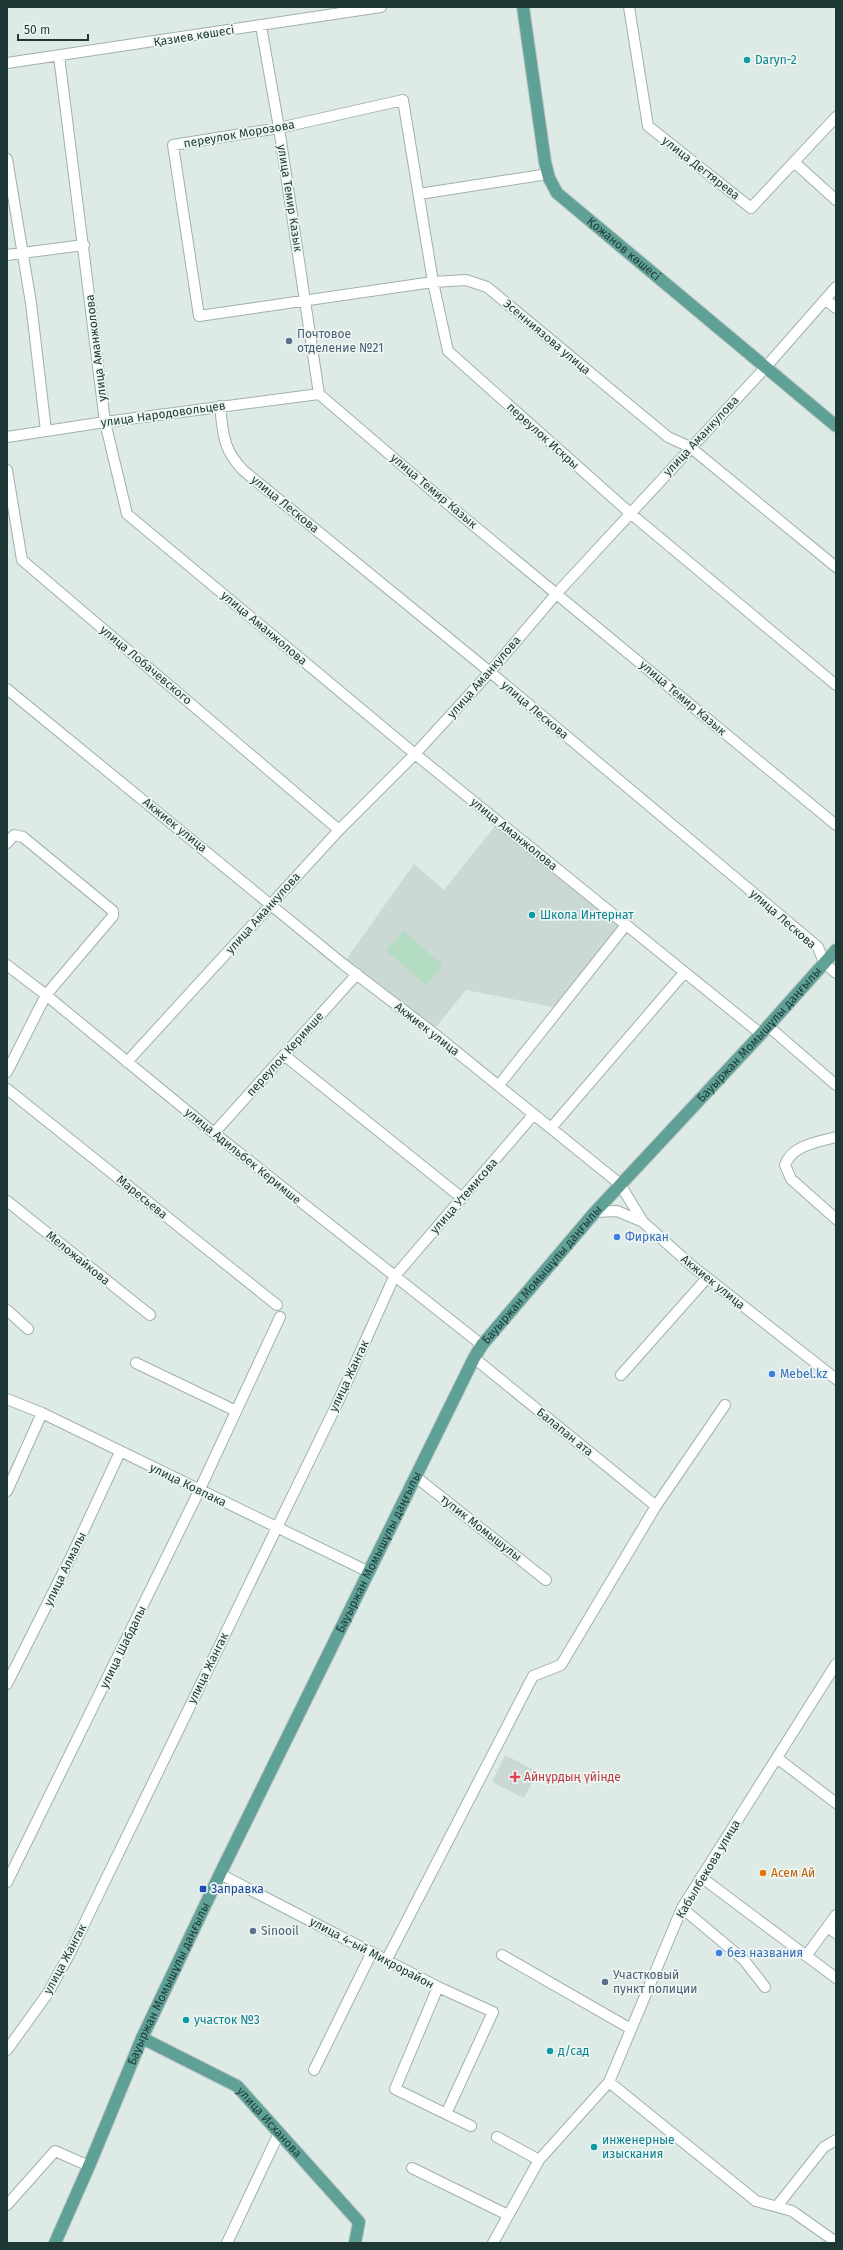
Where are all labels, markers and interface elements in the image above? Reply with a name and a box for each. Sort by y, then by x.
scale bar [18,16,88,42]
text: 50 m [24,23,50,37]
street label: Қазиев көшесі [153,23,235,49]
place label: Daryn-2 [755,53,797,67]
marker: Daryn-2 [742,55,752,65]
street label: переулок Морозова [182,117,296,151]
street label: улица Дегтярева [659,133,743,203]
street label: улица Темир Казык [275,143,306,254]
street label: Қожанов көшесі [584,214,663,283]
street label: улица Аманжолова [82,294,110,402]
street label: Эсенниязова улица [501,297,593,377]
place label: Почтовое отделение №21 [297,327,383,355]
marker: Почтовое отделение №21 [284,336,294,346]
street label: улица Аманкулова [660,393,742,479]
street label: улица Народовольцев [100,398,227,430]
street label: переулок Искры [504,400,582,472]
street label: улица Темир Казык [388,451,481,532]
street label: улица Лескова [248,472,322,536]
street label: улица Аманжолова [218,588,310,668]
street label: улица Лобачевского [97,623,195,707]
street label: улица Аманкулова [445,633,523,721]
street label: улица Темир Казык [637,658,730,739]
street label: улица Лескова [499,678,571,742]
street label: Акжиек улица [140,795,210,855]
street label: улица Аманжолова [468,795,560,873]
street label: улица Аманкулова [223,870,303,956]
street label: улица Лескова [747,886,819,952]
place label: Школа Интернат [540,908,634,922]
marker: Школа Интернат [527,910,537,920]
street label: Бауыржан Момышұлы даңғылы [694,964,824,1105]
street label: Акжиек улица [392,999,462,1059]
street label: переулок Керимше [244,1009,326,1099]
street label: улица Адильбек Керимше [182,1105,304,1207]
street label: улица Утемисова [427,1155,501,1237]
street label: Маресьева [114,1172,170,1222]
street label: Бауыржан Момышұлы даңғылы [479,1202,605,1347]
street label: Меложайкова [43,1228,113,1288]
place label: Фиркан [625,1230,669,1244]
marker: Фиркан [612,1232,622,1242]
street label: Акжиек улица [678,1252,748,1312]
street label: улица Жангак [326,1337,372,1414]
place label: Mebel.kz [780,1367,827,1381]
marker: Mebel.kz [767,1369,777,1379]
street label: Балапан ата [534,1405,596,1459]
street label: улица Ковпака [147,1460,229,1510]
street label: Бауыржан Момышұлы даңғылы [333,1469,424,1635]
street label: тупик Момышулы [438,1492,524,1564]
street label: улица Алмалы [41,1530,89,1608]
street label: улица Шабдалы [97,1603,149,1691]
street label: улица Жангак [185,1629,232,1706]
place label: Айнұрдың үйінде [524,1770,621,1784]
marker: Айнұрдың үйінде [509,1771,521,1783]
street label: Кабылбекова улица [673,1817,743,1921]
place label: Асем Ай [771,1866,815,1880]
marker: Асем Ай [758,1868,768,1878]
place label: Заправка [211,1882,264,1896]
marker: Заправка [198,1884,208,1894]
street label: Бауыржан Момышұлы даңғылы [125,1900,212,2067]
street label: улица 4-ый Микрорайон [307,1914,437,1992]
street label: улица Жангак [41,1921,90,1996]
place label: Sinooil [261,1924,299,1938]
marker: Sinooil [248,1926,258,1936]
place label: без названия [727,1946,803,1960]
marker: без названия [714,1948,724,1958]
place label: Участковый пункт полиции [613,1968,697,1996]
marker: Участковый пункт полиции [600,1977,610,1987]
place label: участок №3 [194,2013,260,2027]
marker: участок №3 [181,2015,191,2025]
place label: д/сад [558,2044,589,2058]
marker: д/сад [545,2046,555,2056]
street label: улица Исханова [234,2084,305,2160]
place label: инженерные изыскания [602,2133,675,2161]
marker: инженерные изыскания [589,2142,599,2152]

